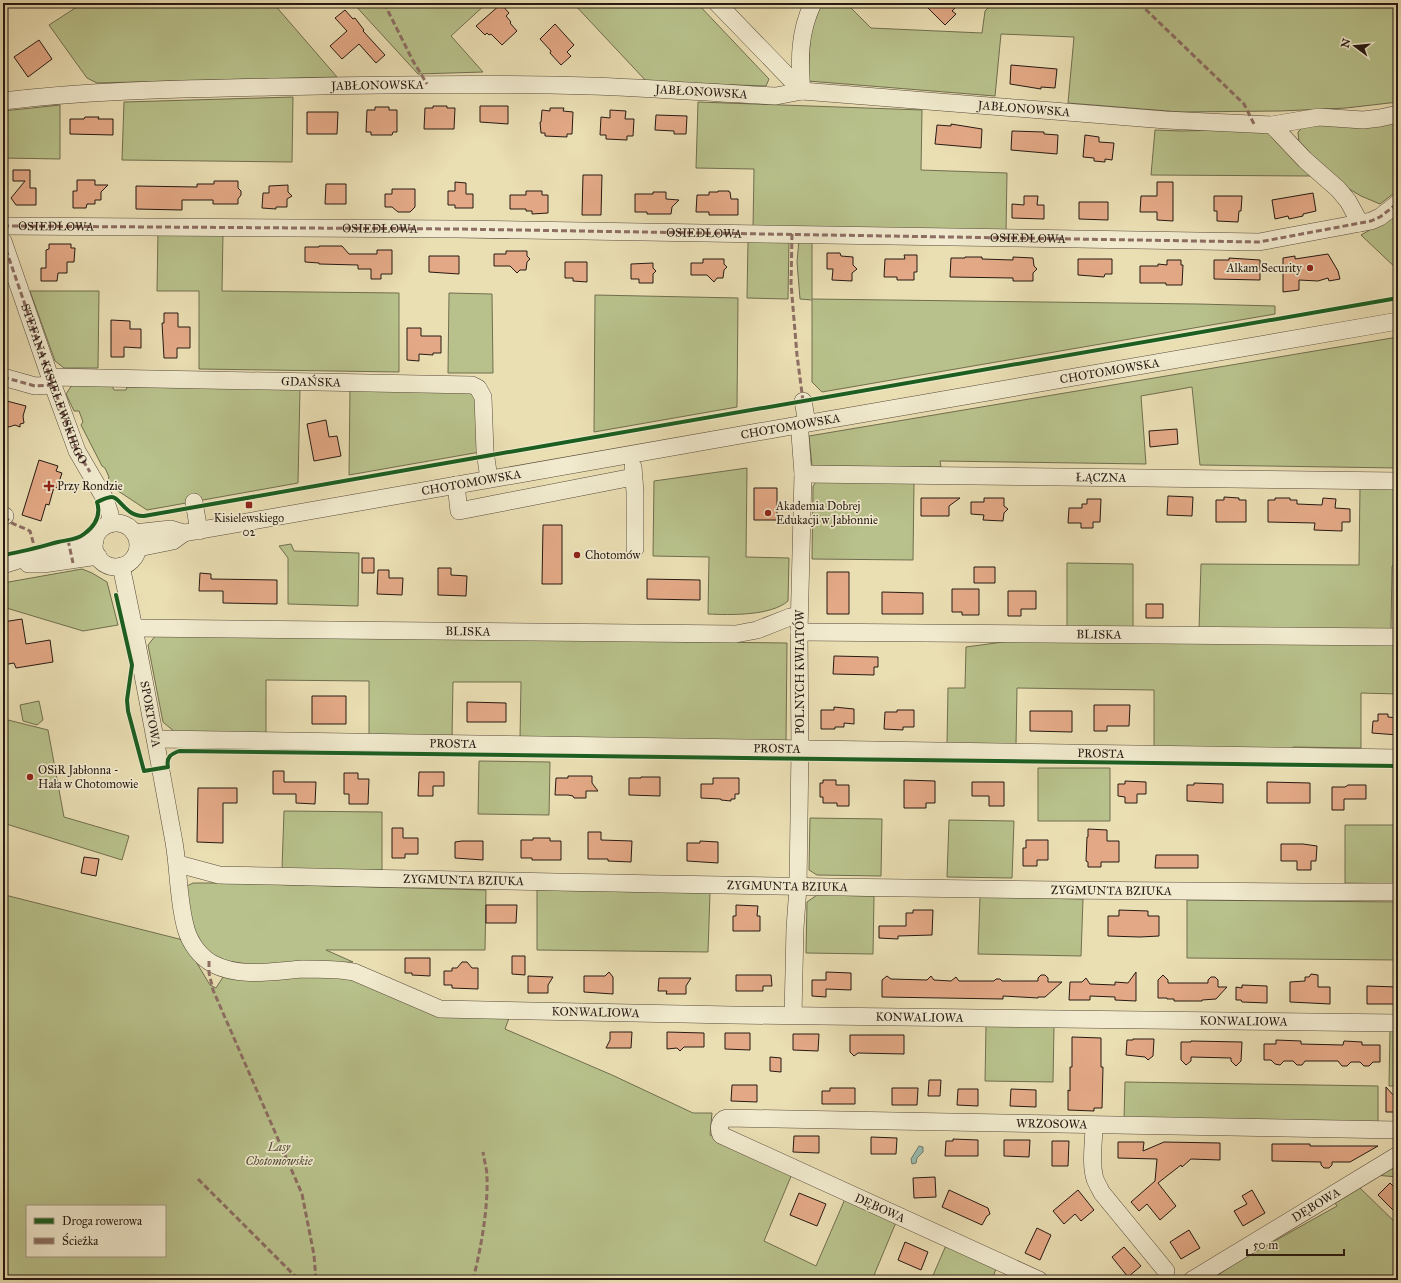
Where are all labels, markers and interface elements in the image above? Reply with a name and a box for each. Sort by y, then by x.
north arrow [1335,26,1375,66]
text: N [1338,36,1354,50]
street label: JABŁONOWSKA [329,78,424,94]
street label: JABŁONOWSKA [653,82,748,101]
street label: JABŁONOWSKA [975,98,1071,119]
street label: OSIEDLOWA [18,219,94,234]
street label: OSIEDLOWA [342,221,418,236]
street label: OSIEDLOWA [666,225,742,241]
street label: OSIEDLOWA [990,231,1066,246]
place label: Alkam Security [1225,261,1302,275]
marker: Alkam Security [1305,263,1315,273]
street label: STEFANA KISIELEWSKIEGO [18,302,91,467]
street label: CHOTOMOWSKA [1059,355,1161,387]
street label: GDAŃSKA [281,373,341,390]
street label: CHOTOMOWSKA [739,411,841,442]
street label: CHOTOMOWSKA [420,467,522,498]
street label: ŁĄCZNA [1075,470,1127,485]
place label: Przy Rondzie [57,479,123,493]
marker: Przy Rondzie [44,481,54,491]
place label: Akademia Dobrej Edukacji w Jabłonnie [775,499,878,528]
marker: Kisielewskiego 02 [244,500,254,510]
marker: Akademia Dobrej Edukacji w Jabłonnie [763,508,773,518]
place label: Kisielewskiego 02 [214,511,284,539]
place label: Chotomów [585,548,640,562]
marker: Chotomów [572,550,582,560]
street label: POLNYCH KWIATÓW [791,609,807,734]
street label: BLISKA [445,624,491,639]
street label: BLISKA [1076,627,1122,642]
street label: SPORTOWA [137,680,164,748]
street label: PROSTA [429,736,477,751]
street label: PROSTA [753,741,801,756]
street label: PROSTA [1077,746,1125,761]
place label: OSiR Jabłonna - Hała w Chotomowie [38,763,138,791]
marker: OSiR Jabłonna - Hała w Chotomowie [25,772,35,782]
street label: ZYGMUNTA BZIUKA [403,872,524,888]
street label: ZYGMUNTA BZIUKA [727,878,848,894]
street label: ZYGMUNTA BZIUKA [1051,883,1172,898]
street label: KONWALIOWA [551,1004,640,1020]
street label: KONWALIOWA [875,1010,964,1025]
street label: KONWALIOWA [1199,1014,1288,1029]
street label: WRZOSOWA [1016,1116,1088,1131]
park label: Lasy Chotomowskie [246,1140,313,1168]
street label: DĘBOWA [1289,1185,1343,1225]
street label: DĘBOWA [853,1191,907,1225]
legend [26,1205,166,1257]
text: Droga rowerowa [62,1214,143,1229]
scale bar [1247,1231,1344,1257]
text: Ścieżka [62,1232,99,1248]
text: 50 m [1253,1238,1278,1252]

